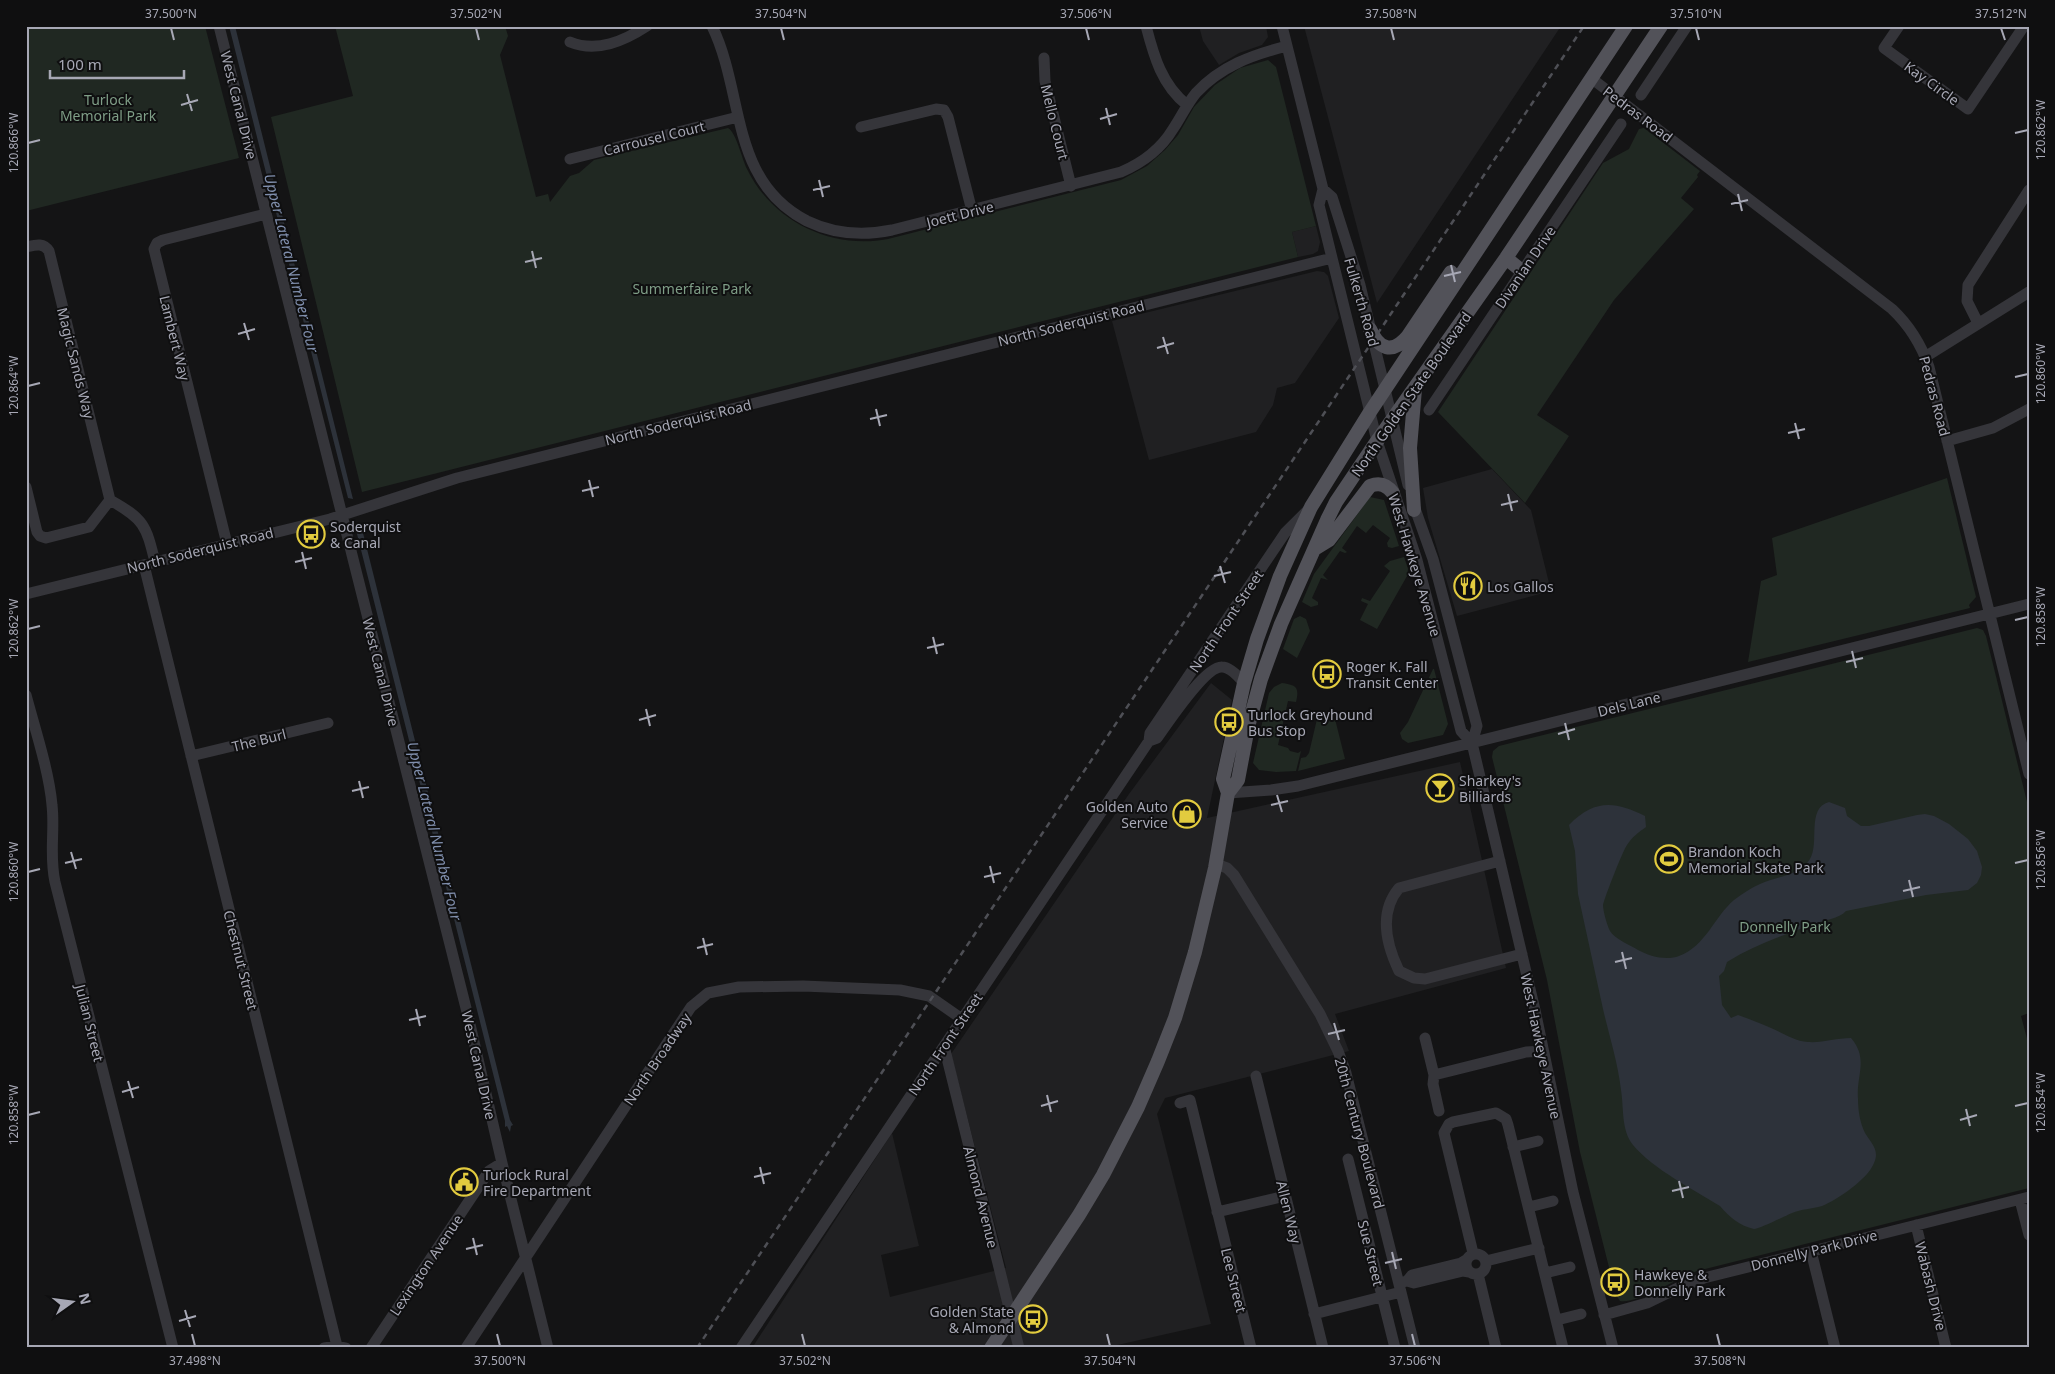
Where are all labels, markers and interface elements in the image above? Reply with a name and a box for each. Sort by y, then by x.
text: 37.500°N [145,5,197,22]
text: 37.502°N [450,5,502,22]
text: 37.504°N [755,5,807,22]
text: 37.506°N [1060,5,1112,22]
text: 37.508°N [1365,5,1417,22]
text: 37.510°N [1670,5,1722,22]
text: 37.512°N [1975,5,2027,22]
scale bar [50,48,184,80]
street label: West Canal Drive [216,49,262,161]
text: 100 m [58,54,102,74]
street label: Kay Circle [1901,57,1963,109]
street label: Mello Court [1037,82,1073,162]
street label: Pedras Road [1599,82,1677,146]
park label: Turlock Memorial Park [60,90,157,125]
text: 120.862°W [2032,100,2049,160]
text: 120.866°W [5,113,22,173]
street label: Carrousel Court [601,116,707,160]
water label: Upper Lateral Number Four [260,171,324,356]
street label: Joett Drive [922,196,996,232]
street label: Divanian Drive [1490,222,1560,312]
street label: Fulkerth Road [1340,255,1384,349]
park label: Summerfaire Park [632,279,752,298]
street label: Lambert Way [155,293,195,383]
street label: North Soderquist Road [996,296,1146,350]
street label: Magic Sands Way [53,305,99,421]
street label: North Golden State Boulevard [1347,308,1475,480]
text: 120.860°W [2032,344,2049,404]
street label: Pedras Road [1915,354,1955,438]
text: 120.864°W [5,356,22,416]
street label: North Soderquist Road [603,395,753,449]
street label: West Hawkeye Avenue [1384,491,1446,639]
place label: Soderquist & Canal [330,517,401,552]
bus stop icon: Soderquist & Canal [296,519,326,549]
street label: North Soderquist Road [125,523,275,577]
street label: North Front Street [1185,566,1267,676]
restaurant icon: Los Gallos [1453,571,1483,601]
place label: Los Gallos [1487,577,1554,596]
text: 120.858°W [2032,587,2049,647]
text: 120.862°W [5,599,22,659]
street label: West Canal Drive [358,616,404,728]
place label: Roger K. Fall Transit Center [1346,657,1438,692]
bus stop icon: Roger K. Fall Transit Center [1312,659,1342,689]
street label: Dels Lane [1596,687,1662,721]
place label: Turlock Greyhound Bus Stop [1248,705,1373,740]
bus stop icon: Turlock Greyhound Bus Stop [1214,707,1244,737]
street label: The Burl [230,724,288,756]
water label: Upper Lateral Number Four [403,739,467,924]
place label: Sharkey's Billiards [1459,771,1521,806]
bar icon: Sharkey's Billiards [1425,773,1455,803]
place label: Golden Auto Service [1086,797,1168,832]
shop icon: Golden Auto Service [1172,799,1202,829]
text: 120.856°W [2032,830,2049,890]
text: 120.860°W [5,842,22,902]
place label: Brandon Koch Memorial Skate Park [1688,842,1824,877]
sports icon: Brandon Koch Memorial Skate Park [1654,844,1684,874]
street label: Chestnut Street [219,908,263,1012]
park label: Donnelly Park [1739,917,1831,936]
street label: West Hawkeye Avenue [1516,972,1566,1121]
street label: Julian Street [71,980,109,1064]
street label: North Front Street [904,989,986,1099]
street label: North Broadway [619,1008,695,1109]
street label: West Canal Drive [457,1009,501,1121]
street label: 20th Century Boulevard [1331,1055,1389,1211]
text: 120.854°W [2032,1073,2049,1133]
text: 120.858°W [5,1085,22,1145]
street label: Almond Avenue [959,1144,1003,1250]
place label: Turlock Rural Fire Department [483,1165,591,1200]
public building icon: Turlock Rural Fire Department [449,1167,479,1197]
street label: Allen Way [1272,1179,1306,1246]
street label: Lexington Avenue [385,1211,467,1319]
street label: Sue Street [1354,1218,1388,1288]
street label: Donnelly Park Drive [1749,1225,1879,1275]
street label: Wabash Drive [1911,1240,1951,1332]
street label: Lee Street [1217,1246,1251,1314]
place label: Hawkeye & Donnelly Park [1634,1265,1726,1300]
bus stop icon: Hawkeye & Donnelly Park [1600,1267,1630,1297]
north arrow [48,1276,98,1326]
text: N [75,1291,96,1307]
place label: Golden State & Almond [929,1302,1014,1337]
bus stop icon: Golden State & Almond [1018,1304,1048,1334]
text: 37.498°N [169,1352,221,1369]
text: 37.500°N [474,1352,526,1369]
text: 37.502°N [779,1352,831,1369]
text: 37.504°N [1084,1352,1136,1369]
text: 37.506°N [1389,1352,1441,1369]
text: 37.508°N [1694,1352,1746,1369]

